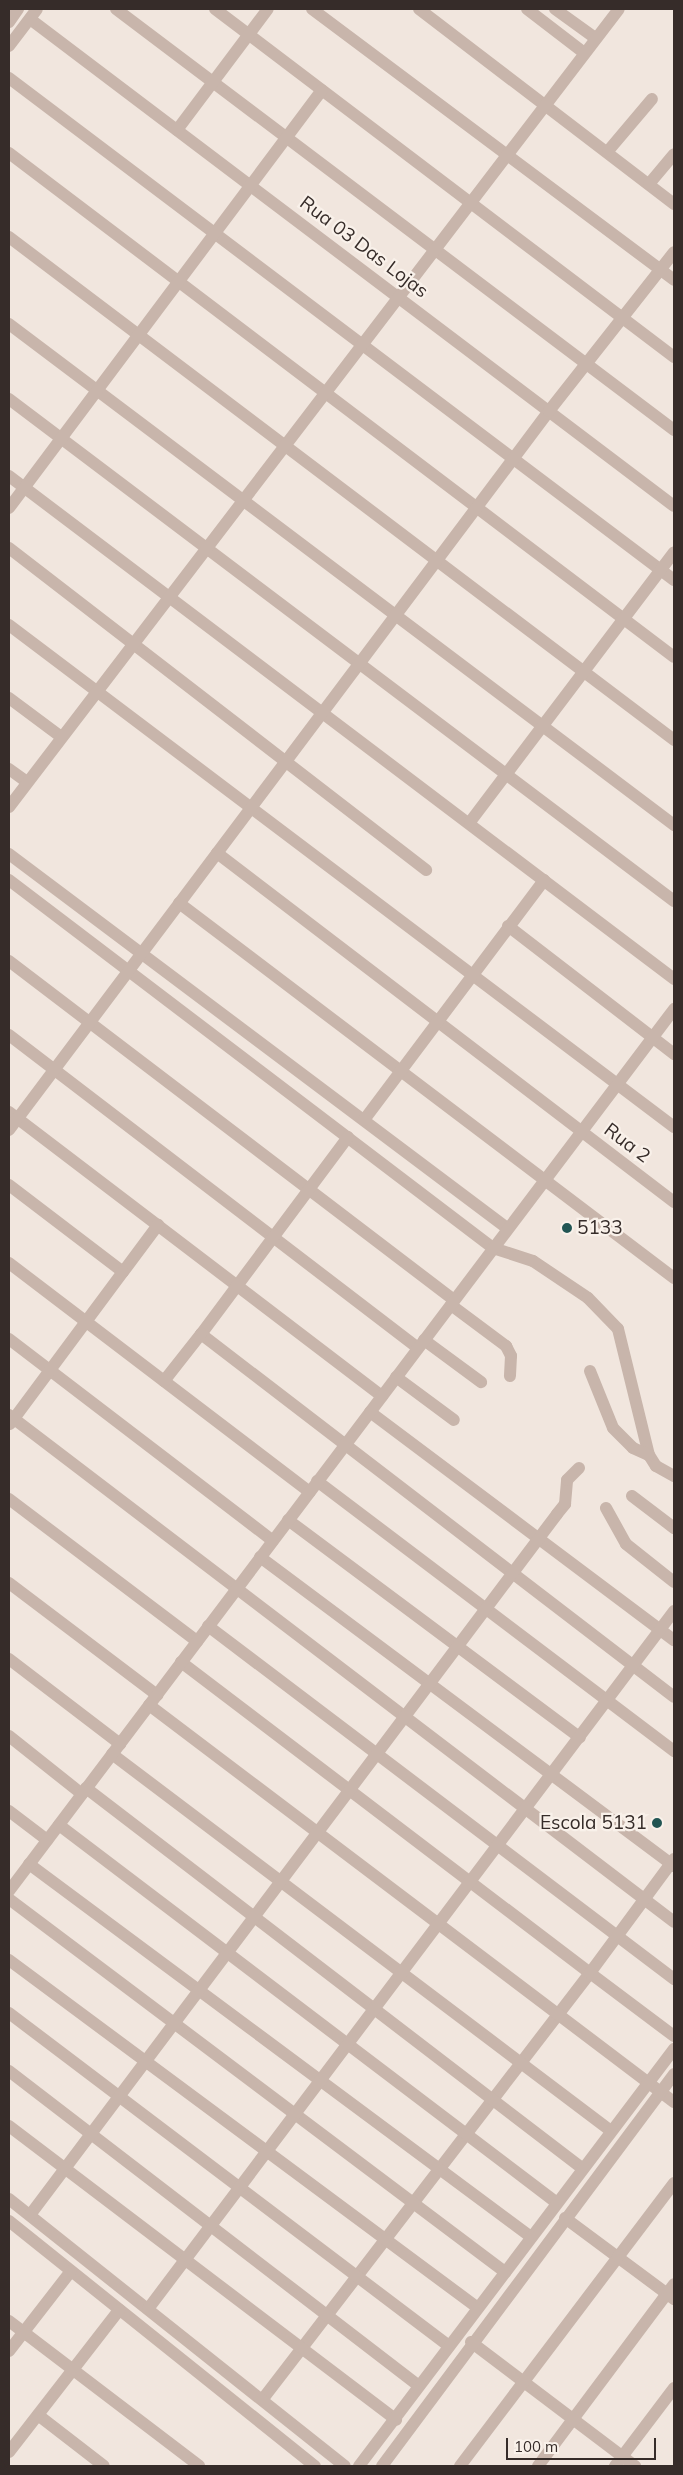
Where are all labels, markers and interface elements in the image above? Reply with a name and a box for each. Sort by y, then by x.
street label: Rua 03 Das Lojas [295,191,433,303]
street label: Rua 2 [599,1118,655,1168]
place label: 5133 [577,1217,623,1239]
marker: 5133 [561,1222,573,1234]
place label: Escola 5131 [540,1812,647,1834]
marker: Escola 5131 [651,1817,663,1829]
scale bar [508,2428,658,2460]
text: 100 m [514,2437,558,2456]

